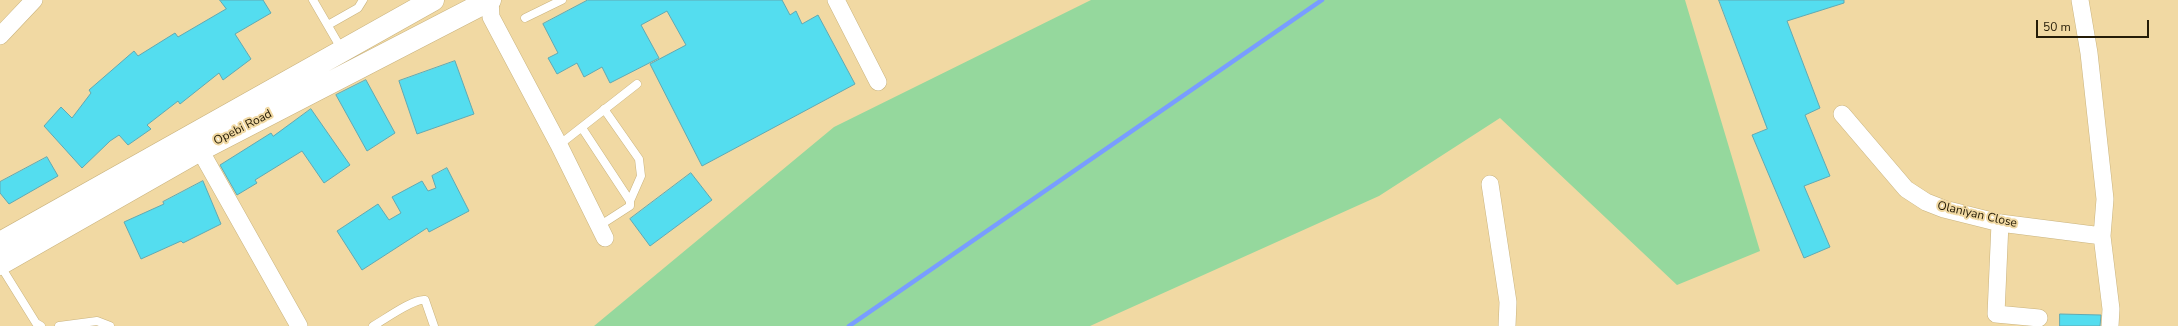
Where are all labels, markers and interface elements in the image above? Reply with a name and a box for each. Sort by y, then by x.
scale bar [2038,12,2151,38]
text: 50 m [2043,19,2071,35]
street label: Opebi Road [212,107,274,149]
street label: Olaniyan Close [1936,199,2018,231]

